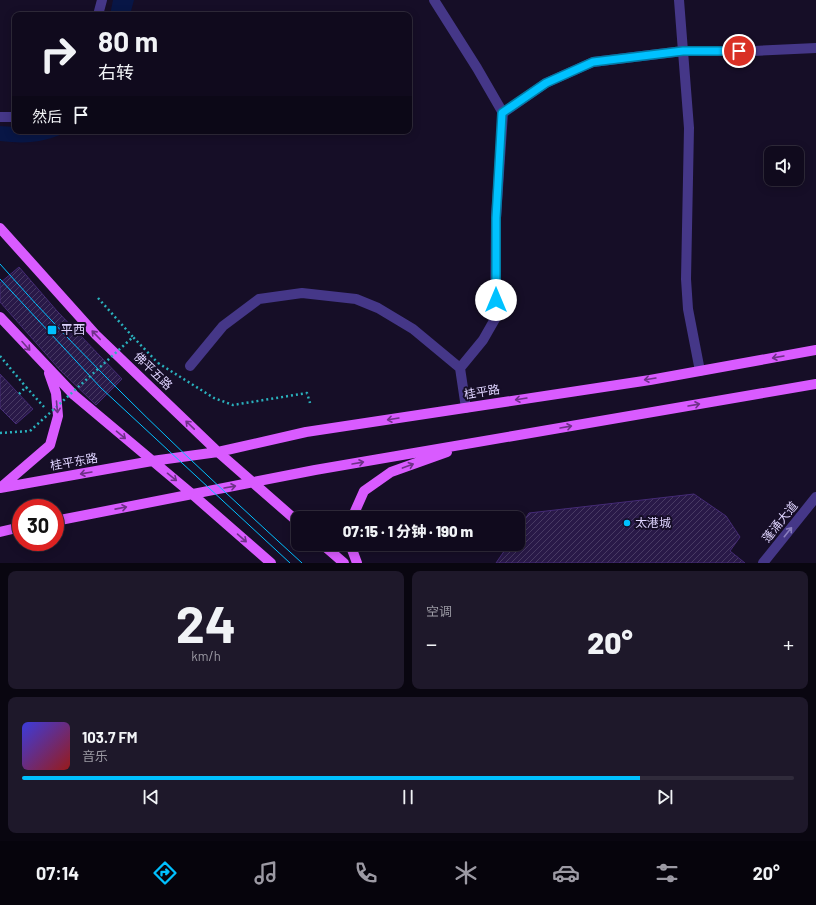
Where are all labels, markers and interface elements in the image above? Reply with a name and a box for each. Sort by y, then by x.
text: 80 m [98,24,158,58]
icon: right [32,28,84,80]
pin [722,34,756,68]
icon: arrive [728,40,750,62]
text: 右转 [98,61,134,83]
icon: arrive [70,104,92,126]
text: 然后 [32,107,62,125]
map controls [764,146,804,186]
button: sound [764,146,804,186]
position arrow [475,279,517,321]
place label: 平西 [61,322,85,336]
marker: 平西 [46,324,58,336]
one-way arrow [91,330,101,340]
one-way arrow [21,341,31,351]
street label: 佛平五路 [132,349,176,392]
one-way arrow [771,353,784,361]
one-way arrow [643,376,656,384]
street label: 桂平路 [463,381,501,401]
one-way arrow [515,395,528,403]
one-way arrow [53,400,60,413]
one-way arrow [687,401,700,409]
one-way arrow [386,415,399,423]
one-way arrow [185,420,195,430]
one-way arrow [559,423,572,431]
one-way arrow [115,430,126,439]
street label: 桂平东路 [49,450,99,472]
one-way arrow [351,459,364,467]
one-way arrow [402,462,414,470]
one-way arrow [80,469,93,477]
one-way arrow [166,473,177,482]
one-way arrow [224,483,237,491]
street label: 蓬涌大道 [759,498,800,544]
speed limit sign: 30 [12,499,64,551]
one-way arrow [114,503,127,511]
place label: 太港城 [635,515,671,529]
marker: 太港城 [622,518,632,528]
text: 07:15 · 1 分钟 · 190 m [343,522,473,540]
one-way arrow [783,527,792,538]
one-way arrow [237,533,247,543]
text: 24 [176,591,236,653]
text: 空调 [426,603,452,619]
text: 20° [587,624,633,660]
text: − [426,630,437,656]
text: + [783,630,794,656]
text: km/h [191,648,221,664]
text: 103.7 FM [82,728,138,746]
text: 音乐 [82,748,108,764]
icon: previous [140,786,162,808]
icon: pause [397,786,419,808]
icon: next [654,786,676,808]
icon: directions [151,859,179,887]
icon: music [252,859,280,887]
icon: phone [352,859,380,887]
icon: climate [452,859,480,887]
icon: car [552,859,580,887]
icon: filters [653,859,681,887]
text: 07:14 [36,862,79,884]
text: 20° [753,862,780,884]

